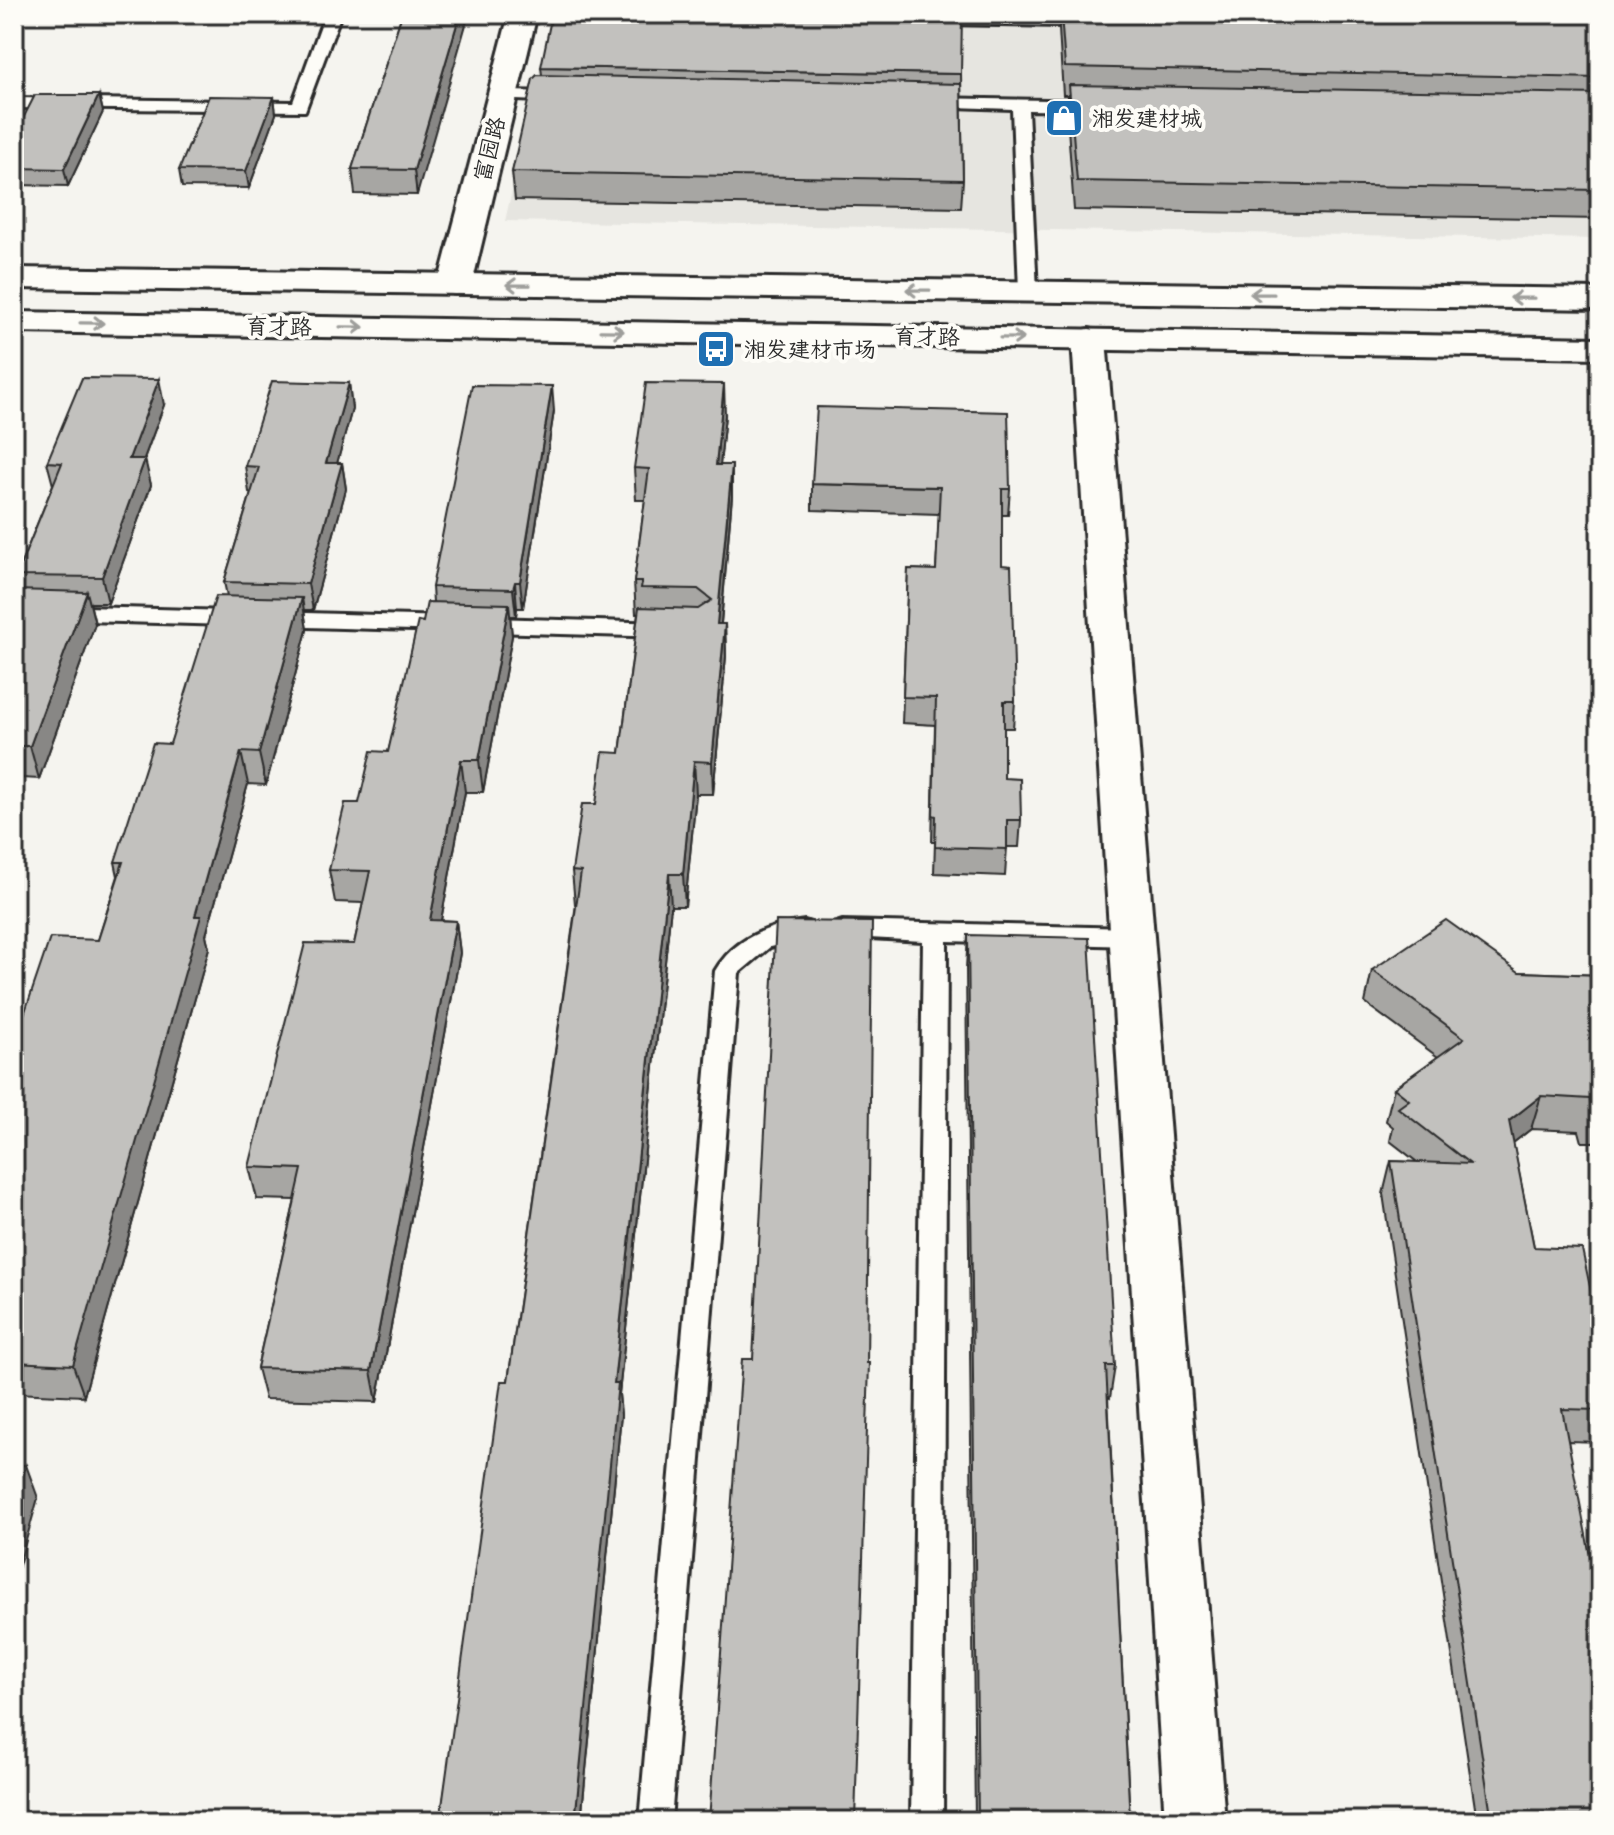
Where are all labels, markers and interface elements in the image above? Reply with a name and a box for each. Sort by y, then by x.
shop icon: 湘发建材城 [1043,97,1085,139]
place label: 湘发建材城 [1092,99,1202,138]
street label: 富园路 [463,112,516,186]
one-way arrow [505,277,532,293]
one-way arrow [905,282,932,298]
one-way arrow [1249,286,1276,302]
one-way arrow [1509,290,1536,305]
street label: 育才路 [246,306,312,347]
one-way arrow [78,315,105,331]
street label: 育才路 [894,316,960,357]
one-way arrow [338,319,365,335]
one-way arrow [598,324,625,339]
bus stop icon: 湘发建材市场 [695,328,737,370]
place label: 湘发建材市场 [744,330,876,369]
one-way arrow [998,330,1025,346]

